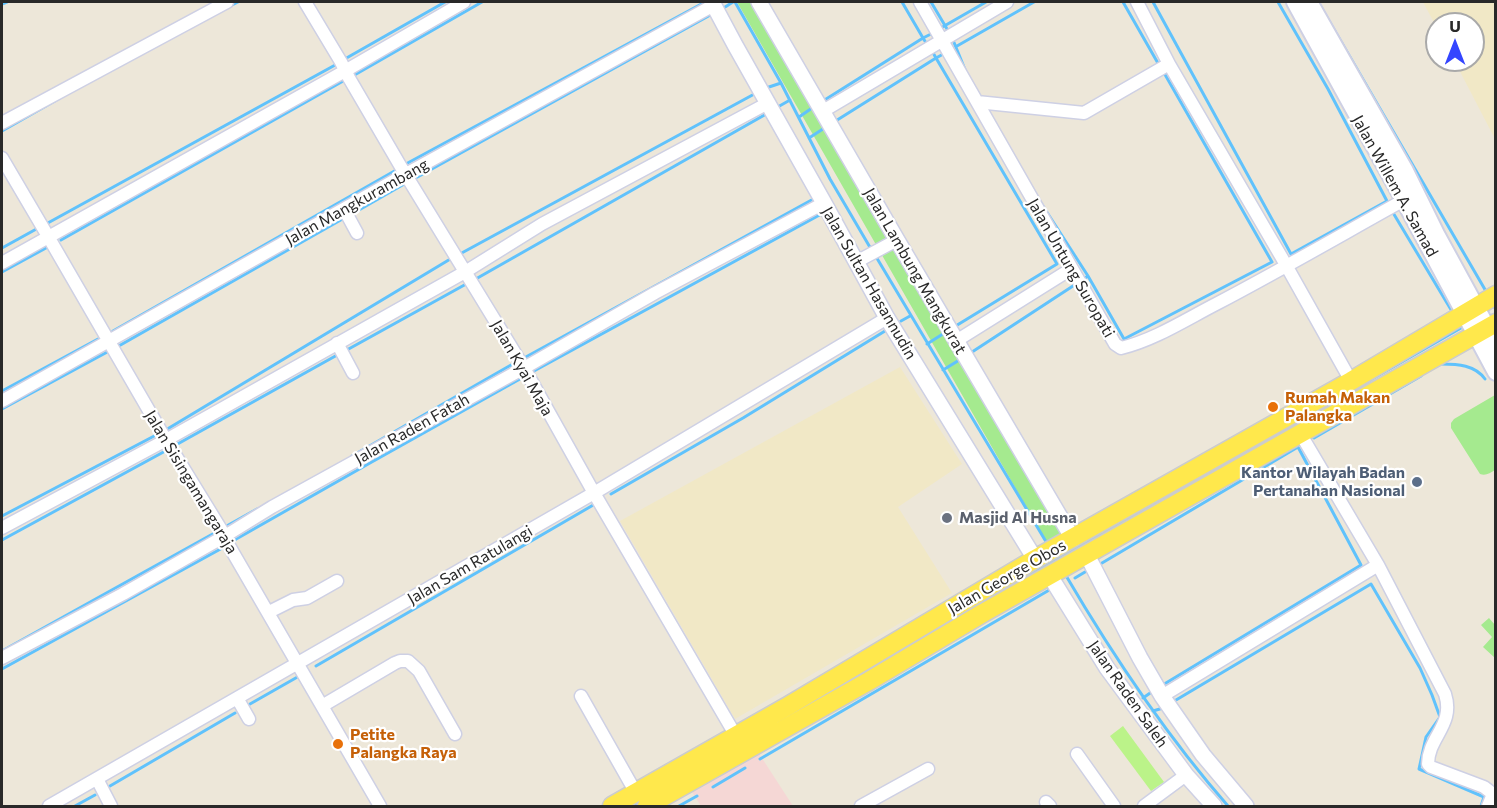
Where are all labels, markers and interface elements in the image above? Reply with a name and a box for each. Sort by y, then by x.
north arrow [1425,12,1485,72]
text: U [1449,16,1461,35]
street label: Jalan Willem A. Samad [1348,112,1442,260]
street label: Jalan Mangkurambang [282,155,432,249]
street label: Jalan Lambung Mangkurat [860,185,970,357]
street label: Jalan Untung Suropati [1023,195,1119,341]
street label: Jalan Sultan Hasannudin [817,203,921,363]
street label: Jalan Kyai Maja [487,317,557,419]
place label: Rumah Makan Palangka [1285,388,1390,426]
street label: Jalan Raden Fatah [351,390,473,468]
marker: Rumah Makan Palangka [1266,400,1280,414]
street label: Jalan Sisingamangaraja [141,407,241,557]
place label: Kantor Wilayah Badan Pertanahan Nasional [1241,463,1405,501]
marker: Kantor Wilayah Badan Pertanahan Nasional [1410,475,1424,489]
place label: Masjid Al Husna [959,508,1077,528]
marker: Masjid Al Husna [940,511,954,525]
street label: Jalan Sam Ratulangi [404,521,536,609]
street label: Jalan George Obos [945,535,1069,619]
street label: Jalan Raden Saleh [1084,637,1172,751]
place label: Petite Palangka Raya [350,725,457,763]
marker: Petite Palangka Raya [331,737,345,751]

